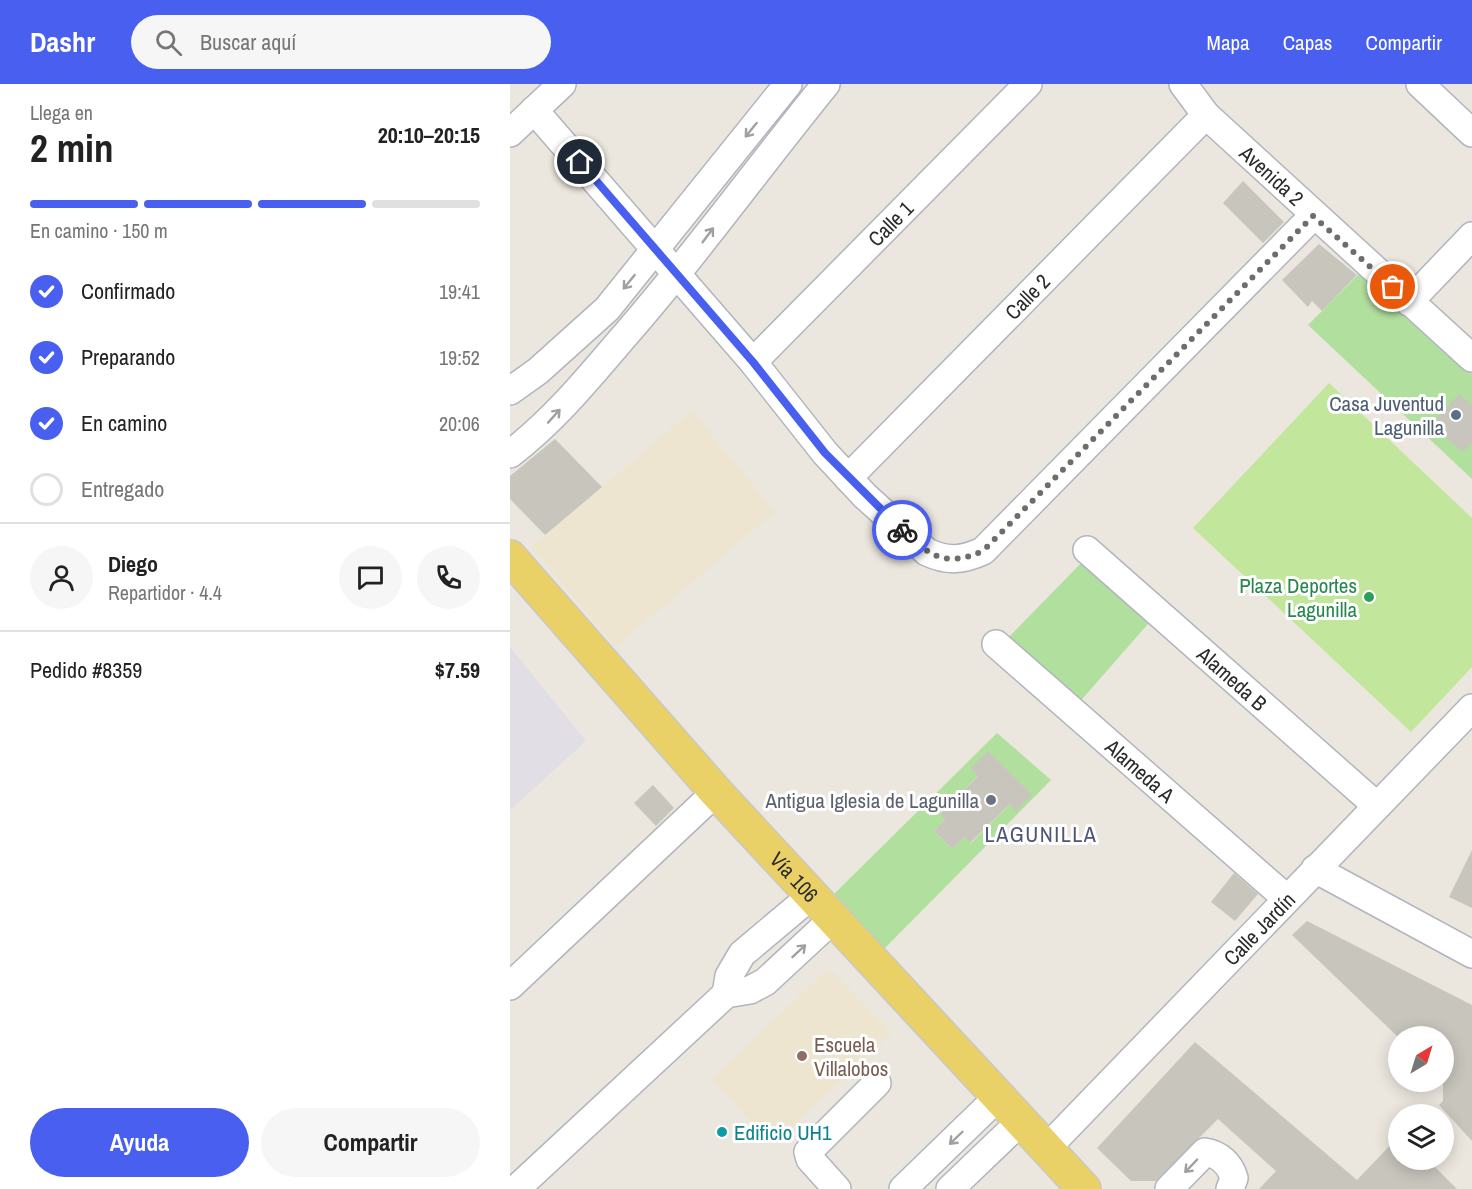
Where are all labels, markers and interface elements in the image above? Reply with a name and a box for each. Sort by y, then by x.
search box [131,15,551,69]
text: Dashr [30,23,95,61]
icon: search [152,26,185,59]
text: Buscar aquí [200,27,296,57]
text: Mapa [1207,28,1250,57]
text: Capas [1283,28,1332,57]
text: Compartir [1365,28,1442,57]
text: Llega en [30,99,93,126]
text: 20:10–20:15 [378,120,480,150]
one-way arrow [745,121,758,137]
text: 2 min [30,122,114,174]
pin [554,136,605,187]
street label: Avenida 2 [1233,138,1310,212]
icon: home [563,145,596,178]
street label: Calle 1 [861,194,920,253]
text: En camino · 150 m [30,217,168,244]
one-way arrow [701,228,714,244]
pin [1367,261,1418,312]
street label: Calle 2 [998,267,1056,326]
icon: bag [1376,270,1409,303]
one-way arrow [623,274,636,290]
icon: check [30,275,63,308]
text: Confirmado [81,276,175,306]
text: 19:41 [439,278,480,305]
icon: check [30,341,63,374]
text: Preparando [81,342,175,372]
text: 19:52 [439,344,480,371]
place label: Casa Juventud Lagunilla [1329,389,1444,442]
icon: check [30,407,63,440]
text: En camino [81,408,167,438]
marker: Casa Juventud Lagunilla [1449,408,1463,422]
one-way arrow [547,409,561,424]
text: 20:06 [439,410,480,437]
text: Entregado [81,474,164,504]
courier [872,500,932,560]
icon: bike [886,514,919,547]
button: person [30,546,93,609]
button: chat [339,546,402,609]
button: phone [417,546,480,609]
text: Diego [108,549,158,579]
place label: Plaza Deportes Lagunilla [1239,571,1357,624]
text: Repartidor · 4.4 [108,579,222,606]
marker: Plaza Deportes Lagunilla [1362,590,1376,604]
street label: Alameda B [1191,639,1274,717]
text: Pedido #8359 [30,655,142,685]
text: $7.59 [435,655,480,685]
street label: Alameda A [1099,731,1182,809]
place label: Antigua Iglesia de Lagunilla [764,786,979,815]
marker: Antigua Iglesia de Lagunilla [984,793,998,807]
district label: LAGUNILLA [985,819,1097,849]
street label: Vía 106 [764,845,825,908]
street label: Calle Jardín [1217,885,1301,972]
one-way arrow [791,944,806,958]
north arrow [1388,1026,1454,1092]
map controls [1388,1026,1454,1170]
place label: Escuela Villalobos [814,1030,888,1083]
marker: Escuela Villalobos [795,1049,809,1063]
button: layers [1388,1104,1454,1170]
button: Ayuda [30,1108,249,1177]
button: Compartir [261,1108,480,1177]
place label: Edificio UH1 [734,1118,832,1147]
marker: Edificio UH1 [715,1125,729,1139]
one-way arrow [949,1131,964,1145]
one-way arrow [1184,1159,1199,1174]

